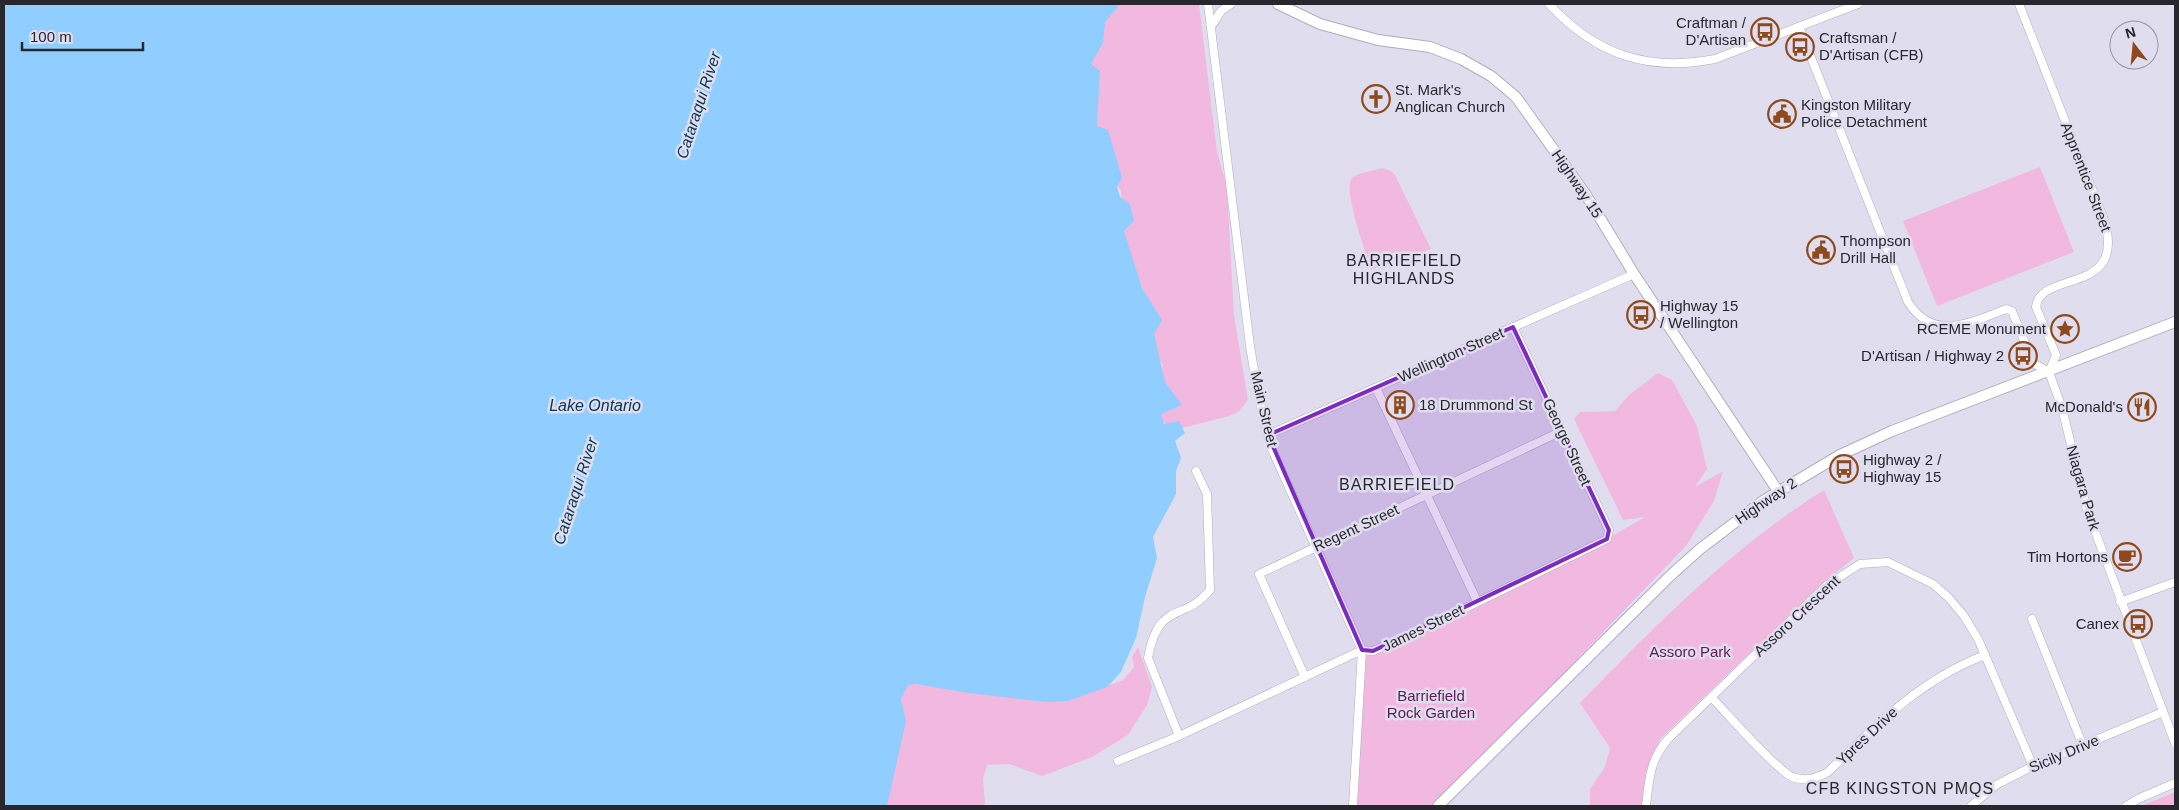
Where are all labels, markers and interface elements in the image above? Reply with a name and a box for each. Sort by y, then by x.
place label: Craftman / D'Artisan [1676,14,1747,48]
bus stop icon: Craftman / D'Artisan [1750,17,1780,47]
scale bar [22,20,144,52]
north arrow [2109,20,2159,70]
text: N [2123,23,2137,42]
text: 100 m [30,28,72,45]
place label: Craftsman / D'Artisan (CFB) [1819,29,1924,63]
bus stop icon: Craftsman / D'Artisan (CFB) [1785,32,1815,62]
water label: Cataraqui River [673,49,724,161]
place label: St. Mark's Anglican Church [1395,81,1505,115]
church icon: St. Mark's Anglican Church [1361,84,1391,114]
place label: Kingston Military Police Detachment [1801,96,1928,130]
public building icon: Kingston Military Police Detachment [1767,99,1797,129]
street label: Apprentice Street [2058,120,2115,235]
street label: Highway 15 [1548,146,1606,221]
place label: Thompson Drill Hall [1840,232,1911,266]
public building icon: Thompson Drill Hall [1806,235,1836,265]
district label: BARRIEFIELD HIGHLANDS [1346,252,1462,287]
place label: Highway 15 / Wellington [1660,297,1738,331]
bus stop icon: Highway 15 / Wellington [1626,300,1656,330]
place icon: RCEME Monument [2050,314,2080,344]
place label: RCEME Monument [1917,320,2047,337]
street label: Wellington Street [1395,323,1507,385]
bus stop icon: D'Artisan / Highway 2 [2008,341,2038,371]
place label: D'Artisan / Highway 2 [1861,347,2004,364]
street label: Main Street [1248,370,1282,449]
building icon: 18 Drummond St [1385,390,1415,420]
restaurant icon: McDonald's [2127,392,2157,422]
place label: 18 Drummond St [1419,396,1533,413]
street label: George Street [1540,396,1595,489]
water label: Lake Ontario [549,397,641,414]
place label: McDonald's [2045,398,2123,415]
water label: Cataraqui River [550,435,601,547]
street label: Niagara Park [2063,443,2104,533]
place label: Highway 2 / Highway 15 [1863,451,1942,485]
bus stop icon: Highway 2 / Highway 15 [1829,454,1859,484]
street label: Highway 2 [1732,474,1800,527]
district label: BARRIEFIELD [1339,476,1455,493]
street label: Regent Street [1310,500,1402,555]
cafe icon: Tim Hortons [2112,542,2142,572]
place label: Tim Hortons [2027,548,2108,565]
street label: Assoro Crescent [1750,571,1844,660]
street label: James Street [1379,600,1467,655]
bus stop icon: Canex [2123,609,2153,639]
place label: Canex [2076,615,2120,632]
park label: Assoro Park [1649,643,1731,660]
park label: Barriefield Rock Garden [1387,687,1475,721]
street label: Ypres Drive [1833,703,1901,768]
street label: Sicily Drive [2026,731,2101,776]
district label: CFB KINGSTON PMQS [1806,780,1994,797]

